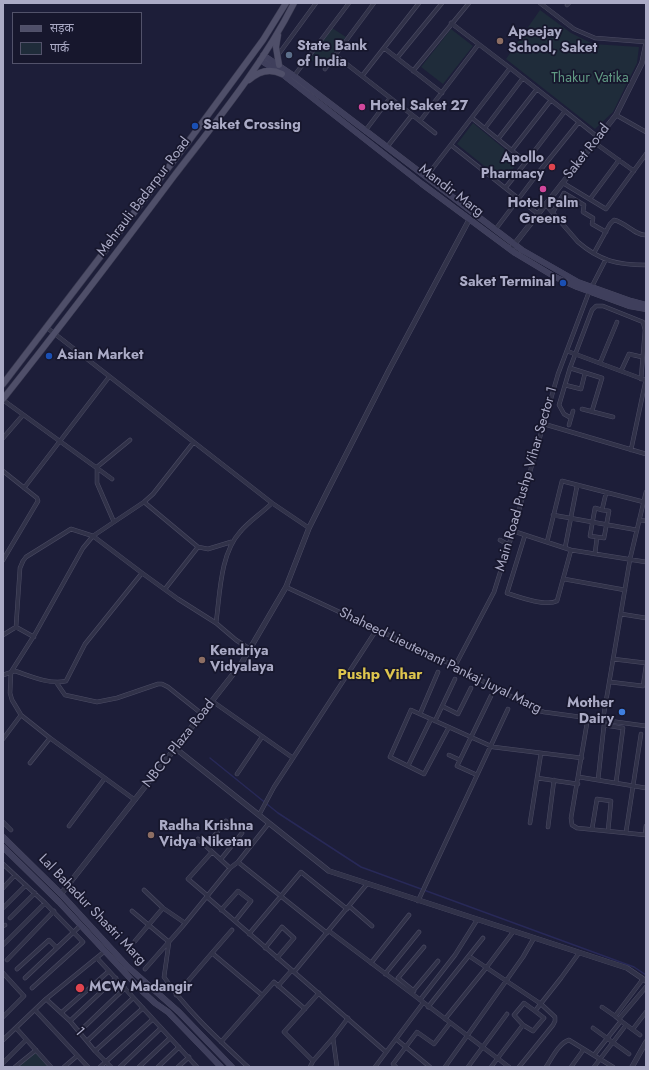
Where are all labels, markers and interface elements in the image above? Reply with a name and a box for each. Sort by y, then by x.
legend [12,12,142,64]
text: सड़क [50,19,74,37]
place label: Apeejay School, Saket [508,25,597,58]
marker: Apeejay School, Saket [495,36,505,46]
text: पार्क [50,39,69,57]
place label: State Bank of India [297,39,367,72]
marker: State Bank of India [284,50,294,60]
park label: Thakur Vatika [551,71,629,87]
place label: Hotel Saket 27 [370,99,468,115]
marker: Hotel Saket 27 [357,102,367,112]
place label: Saket Crossing [203,118,301,134]
marker: Saket Crossing [190,121,200,131]
street label: Saket Road [560,121,614,183]
street label: Mehrauli Badarpur Road [94,134,194,260]
place label: Apollo Pharmacy [481,151,544,184]
street label: Mandir Marg [415,161,487,221]
marker: Apollo Pharmacy [547,162,557,172]
marker: Hotel Palm Greens [538,184,548,194]
place label: Hotel Palm Greens [508,196,578,228]
place label: Saket Terminal [459,275,555,291]
marker: Saket Terminal [558,278,568,288]
place label: Asian Market [57,348,143,364]
marker: Asian Market [44,351,54,361]
street label: Main Road Pushp Vihar Sector 1 [493,385,561,573]
street label: Shaheed Lieutenant Pankaj Juyal Marg [336,604,544,718]
place label: Kendriya Vidyalaya [210,644,274,676]
marker: Kendriya Vidyalaya [197,655,207,665]
district label: Pushp Vihar [338,666,422,684]
place label: Mother Dairy [567,696,614,728]
street label: NBCC Plaza Road [139,697,219,791]
marker: Mother Dairy [617,707,627,717]
place label: Radha Krishna Vidya Niketan [159,819,253,852]
marker: Radha Krishna Vidya Niketan [146,830,156,840]
street label: Lal Bahadur Shastri Marg [35,851,149,969]
place label: MCW Madangir [89,980,193,996]
marker: MCW Madangir [74,982,86,994]
street label: 1 [71,1024,87,1040]

